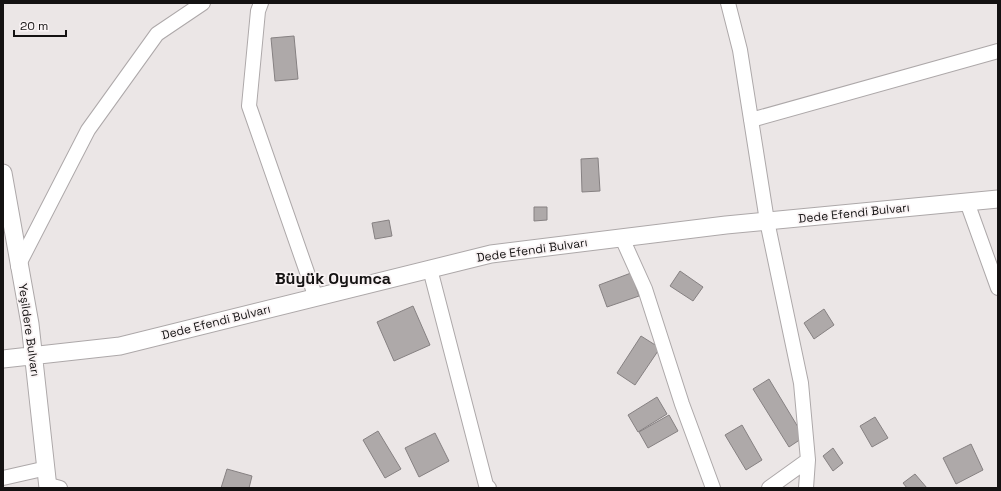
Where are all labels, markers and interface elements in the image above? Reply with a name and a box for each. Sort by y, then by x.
scale bar [14,12,66,38]
text: 20 m [20,18,48,34]
street label: Dede Efendi Bulvarı [798,199,910,227]
street label: Dede Efendi Bulvarı [476,234,588,266]
district label: Büyük Oyumca [275,268,391,289]
street label: Yeşildere Bulvarı [15,282,43,378]
street label: Dede Efendi Bulvarı [160,301,272,343]

